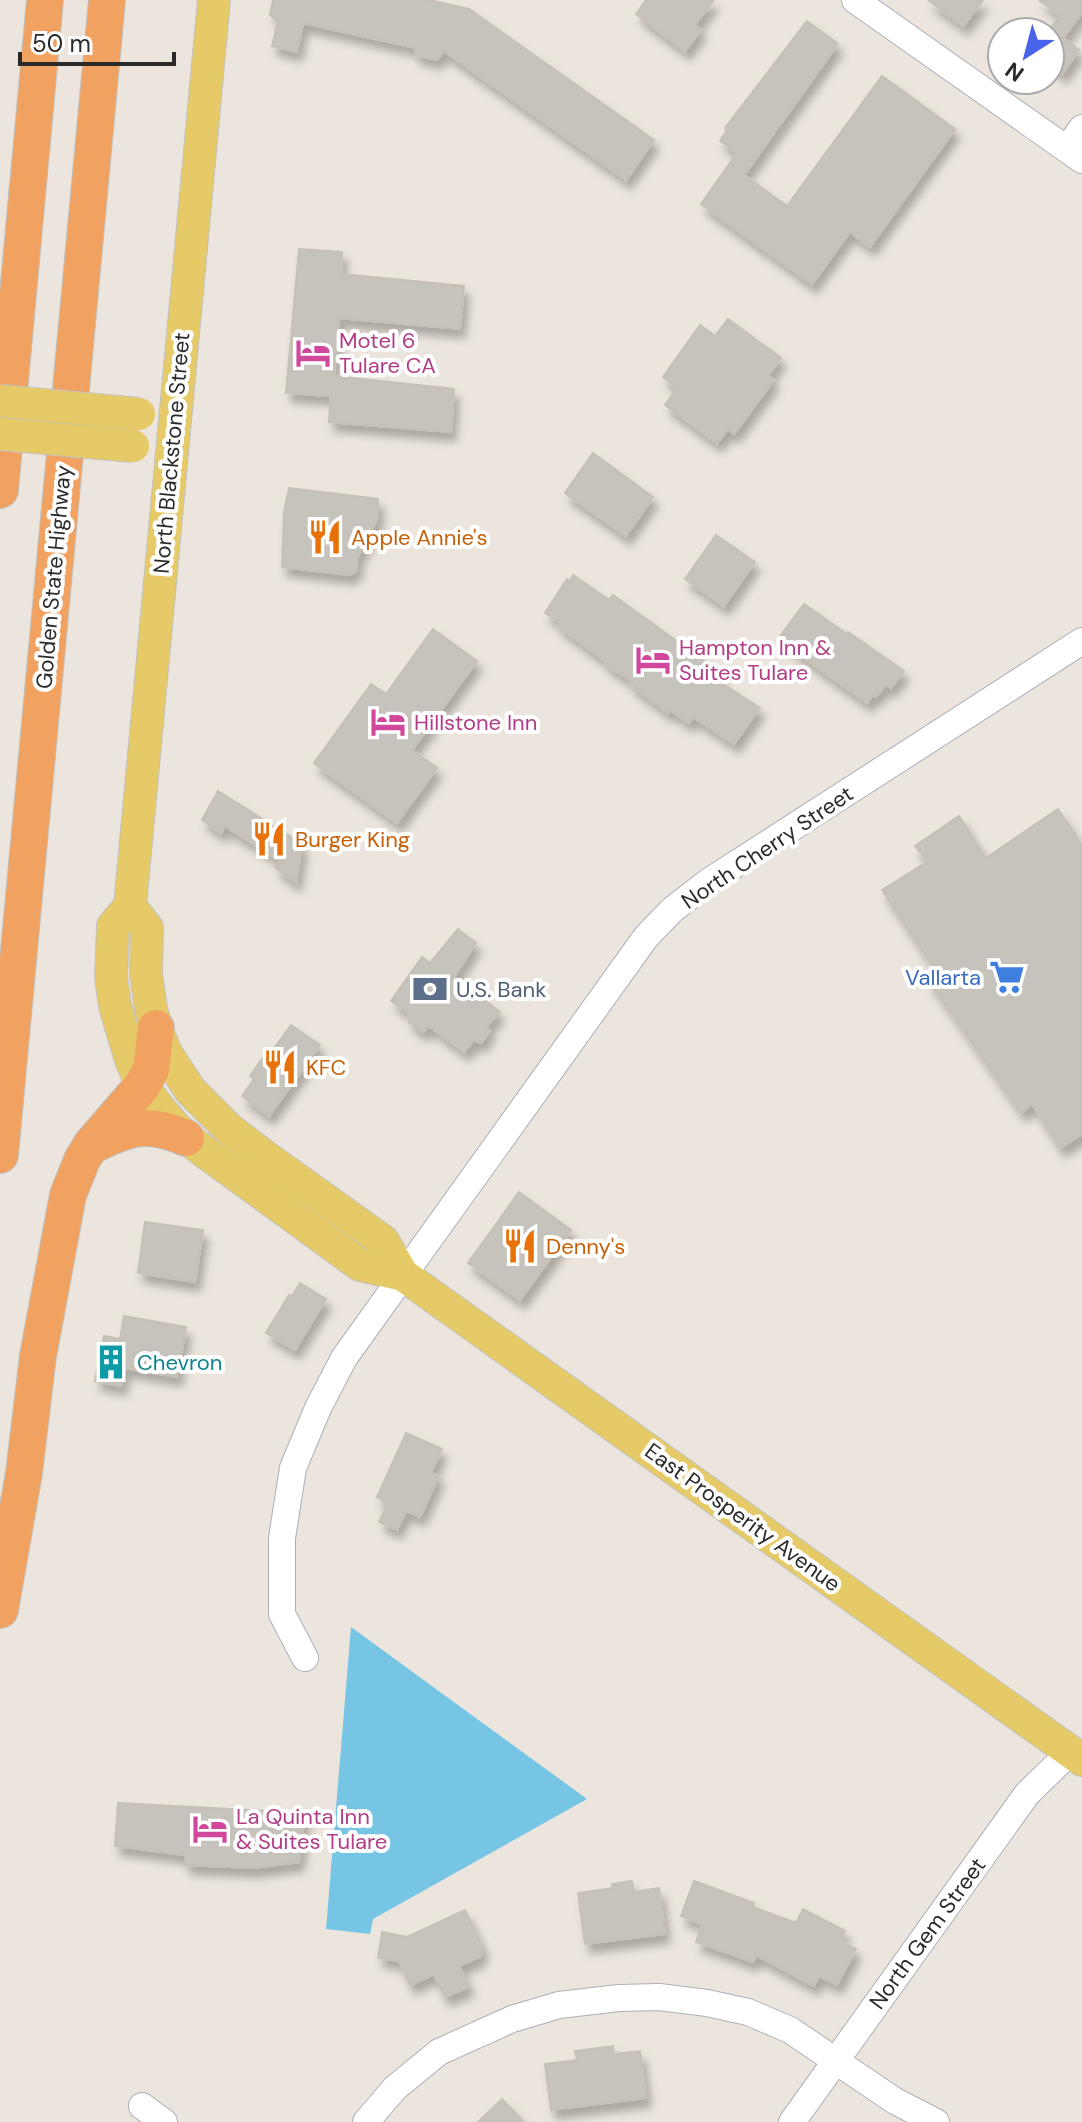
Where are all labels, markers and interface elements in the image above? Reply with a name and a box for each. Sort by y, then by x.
scale bar [20,16,174,66]
north arrow [986,16,1066,96]
text: 50 m [32,28,91,59]
text: N [1000,55,1030,88]
place label: Motel 6 Tulare CA [339,326,436,380]
street label: North Blackstone Street [147,331,196,575]
hotel icon: Motel 6 Tulare CA [294,334,332,372]
street label: Golden State Highway [29,464,78,690]
restaurant icon: Apple Annie's [306,518,344,556]
place label: Apple Annie's [351,523,488,552]
place label: Hampton Inn & Suites Tulare [679,633,831,687]
hotel icon: Hampton Inn & Suites Tulare [634,641,672,679]
hotel icon: Hillstone Inn [369,703,407,741]
place label: Hillstone Inn [414,708,537,737]
street label: North Cherry Street [676,779,859,916]
restaurant icon: Burger King [250,820,288,858]
place label: Burger King [295,825,410,854]
supermarket icon: Vallarta [988,958,1026,996]
place label: Vallarta [905,963,981,992]
bank icon: U.S. Bank [411,970,449,1008]
place label: U.S. Bank [456,975,546,1004]
restaurant icon: KFC [261,1048,299,1086]
place label: KFC [306,1053,346,1082]
restaurant icon: Denny's [501,1227,539,1265]
place label: Denny's [546,1232,625,1261]
building icon: Chevron [92,1343,130,1381]
place label: Chevron [137,1348,222,1377]
street label: East Prosperity Avenue [639,1437,846,1598]
place label: La Quinta Inn & Suites Tulare [236,1802,387,1856]
hotel icon: La Quinta Inn & Suites Tulare [191,1810,229,1848]
street label: North Gem Street [863,1852,992,2015]

